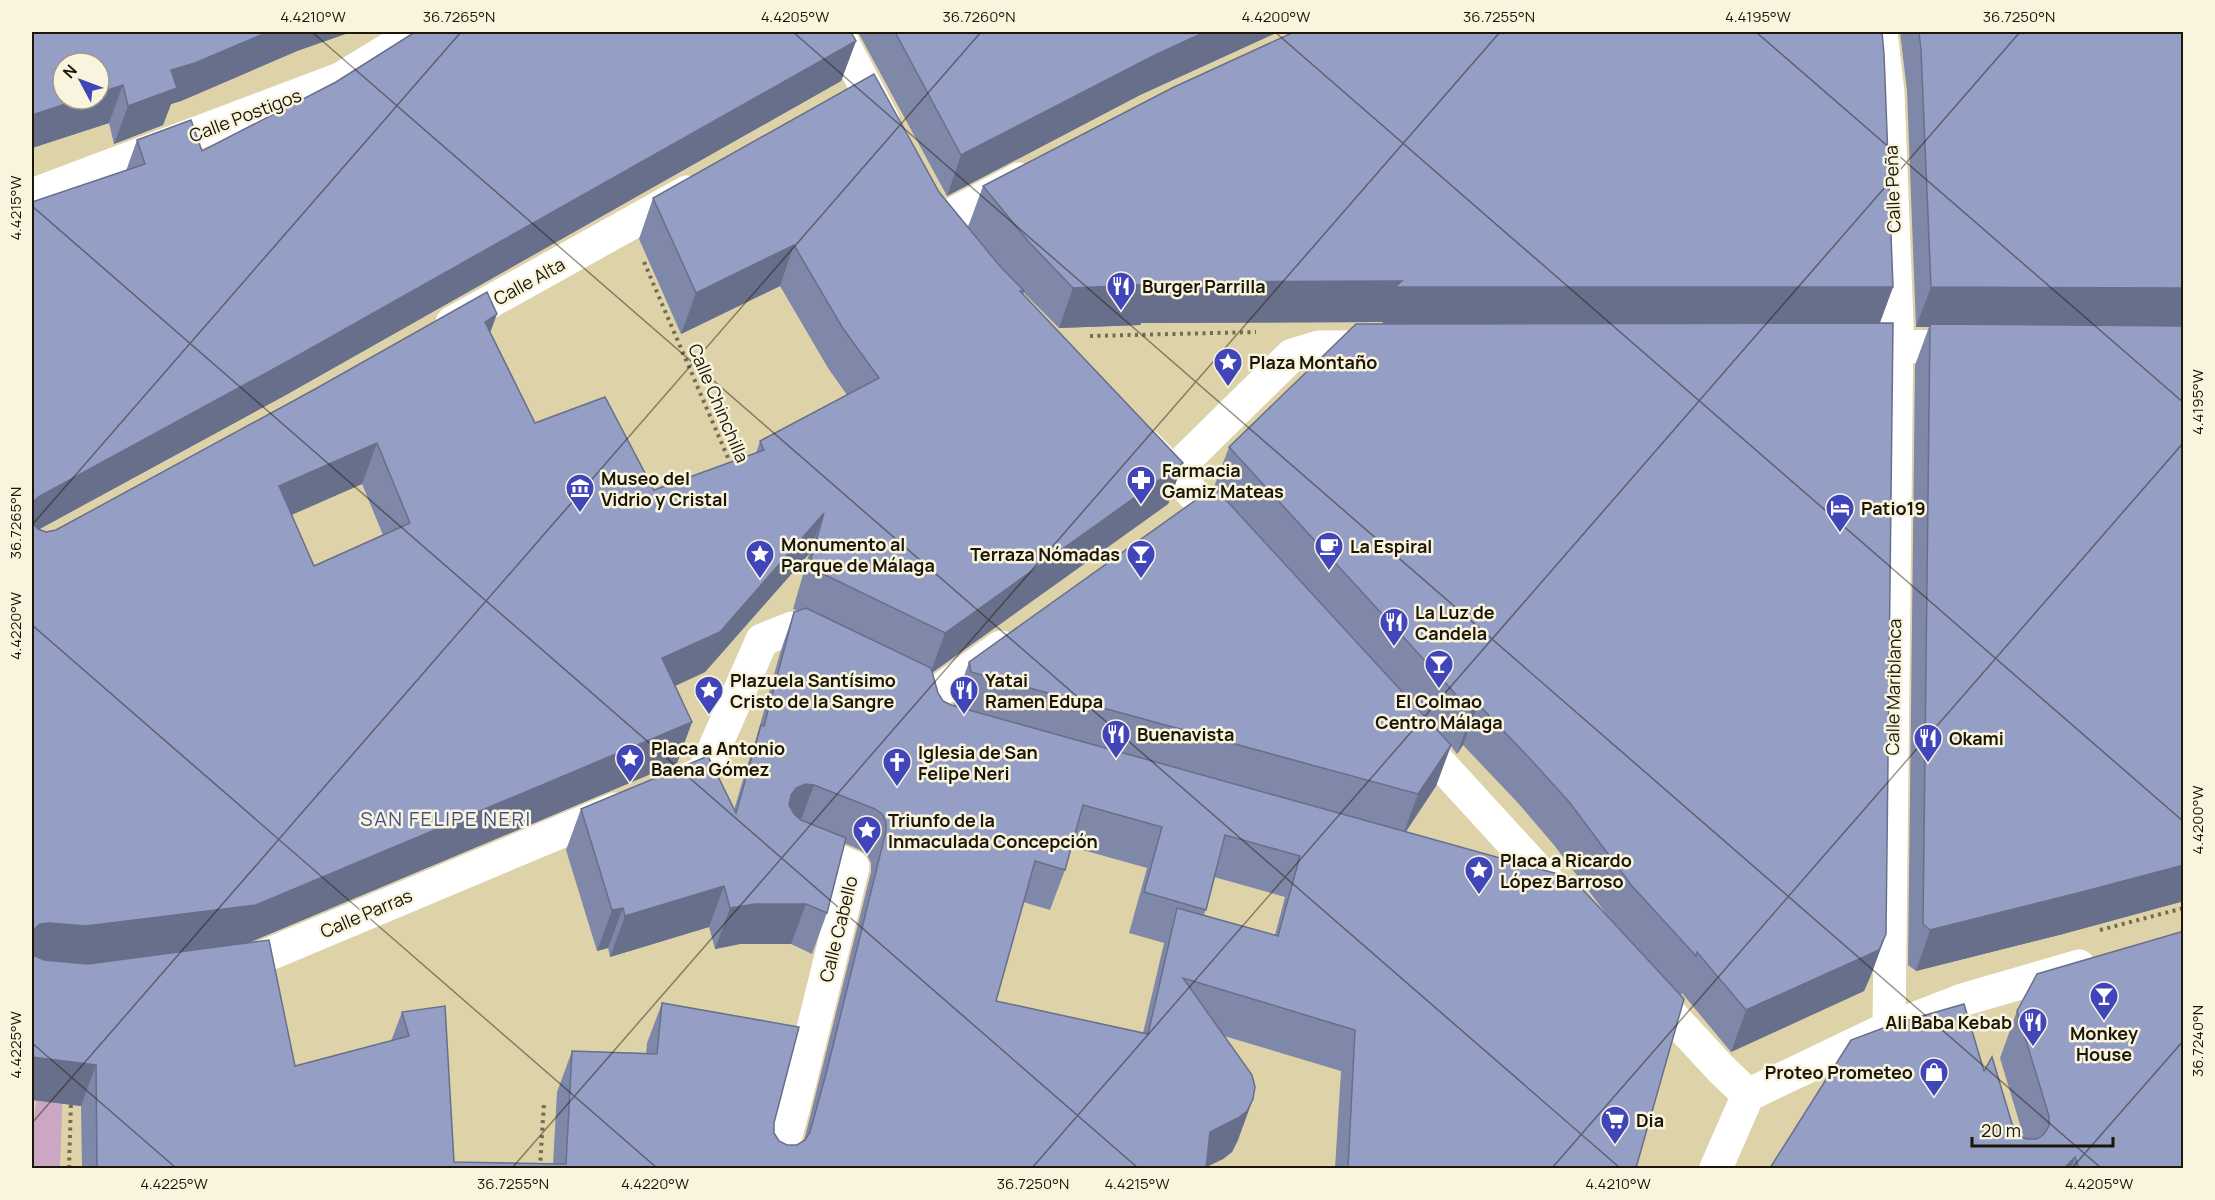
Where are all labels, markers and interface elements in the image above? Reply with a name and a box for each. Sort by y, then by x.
text: 4.4210°W [280,6,346,27]
text: 36.7265°N [423,6,495,27]
text: 4.4205°W [761,6,829,27]
text: 36.7260°N [943,6,1015,27]
text: 4.4200°W [1242,6,1310,27]
text: 36.7255°N [1463,6,1535,27]
text: 4.4195°W [1725,6,1791,27]
text: 36.7250°N [1983,6,2055,27]
north arrow [51,51,111,111]
text: N [58,60,82,83]
street label: Calle Postigos [185,83,305,147]
street label: Calle Peña [1878,145,1906,233]
text: 4.4215°W [5,175,26,241]
street label: Calle Alta [489,252,569,310]
restaurant icon: Burger Parrilla [1105,270,1137,312]
place label: Burger Parrilla [1142,274,1266,298]
street label: Calle Chinchilla [683,340,755,466]
place icon: Plaza Montaño [1212,346,1244,388]
place label: Plaza Montaño [1249,350,1377,374]
text: 4.4195°W [2187,369,2208,435]
place label: Farmacia Gamiz Mateas [1162,458,1284,503]
pharmacy icon: Farmacia Gamiz Mateas [1125,464,1157,506]
place label: Museo del Vidrio y Cristal [601,466,727,511]
museum icon: Museo del Vidrio y Cristal [564,472,596,514]
text: 36.7265°N [5,487,26,559]
hotel icon: Patio19 [1824,492,1856,534]
place label: Patio19 [1861,496,1926,520]
cafe icon: La Espiral [1313,530,1345,572]
place label: Monumento al Parque de Málaga [781,532,935,577]
place label: La Espiral [1350,534,1432,558]
place icon: Monumento al Parque de Málaga [744,538,776,580]
bar icon: Terraza Nómadas [1125,538,1157,580]
place label: Terraza Nómadas [970,542,1120,566]
text: 4.4220°W [5,592,26,660]
place label: La Luz de Candela [1415,600,1495,645]
restaurant icon: La Luz de Candela [1378,606,1410,648]
street label: Calle Mariblanca [1880,618,1906,756]
bar icon: El Colmao Centro Málaga [1423,648,1455,690]
place label: Plazuela Santísimo Cristo de la Sangre [730,668,896,713]
place label: Yatai Ramen Edupa [985,668,1103,713]
place icon: Plazuela Santísimo Cristo de la Sangre [693,674,725,716]
restaurant icon: Yatai Ramen Edupa [948,674,980,716]
place label: El Colmao Centro Málaga [1375,689,1503,734]
restaurant icon: Buenavista [1100,718,1132,760]
place label: Buenavista [1137,722,1234,746]
restaurant icon: Okami [1912,722,1944,764]
place label: Okami [1949,726,2004,750]
place label: Placa a Antonio Baena Gómez [651,736,785,781]
place label: Iglesia de San Felipe Neri [918,740,1038,785]
place icon: Placa a Antonio Baena Gómez [614,742,646,784]
church icon: Iglesia de San Felipe Neri [881,746,913,788]
text: 4.4200°W [2187,786,2208,854]
district label: SAN FELIPE NERI [360,805,532,832]
place label: Triunfo de la Inmaculada Concepción [888,808,1098,853]
place icon: Triunfo de la Inmaculada Concepción [851,814,883,856]
place label: Placa a Ricardo López Barroso [1500,848,1632,893]
place icon: Placa a Ricardo López Barroso [1463,854,1495,896]
street label: Calle Cabello [813,873,863,985]
street label: Calle Parras [316,883,416,943]
bar icon: Monkey House [2088,980,2120,1022]
text: 36.7240°N [2187,1005,2208,1077]
restaurant icon: Ali Baba Kebab [2017,1006,2049,1048]
place label: Ali Baba Kebab [1885,1010,2012,1034]
text: 4.4225°W [5,1011,26,1079]
place label: Monkey House [2070,1021,2138,1066]
shop icon: Proteo Prometeo [1918,1056,1950,1098]
place label: Proteo Prometeo [1765,1060,1913,1084]
supermarket icon: Dia [1599,1104,1631,1146]
place label: Dia [1636,1108,1664,1132]
scale bar [1972,1110,2113,1148]
text: 20 m [1981,1118,2021,1142]
text: 4.4225°W [140,1173,208,1194]
text: 36.7255°N [477,1173,549,1194]
text: 4.4220°W [621,1173,689,1194]
text: 36.7250°N [997,1173,1069,1194]
text: 4.4215°W [1104,1173,1170,1194]
text: 4.4210°W [1585,1173,1651,1194]
text: 4.4205°W [2065,1173,2133,1194]

